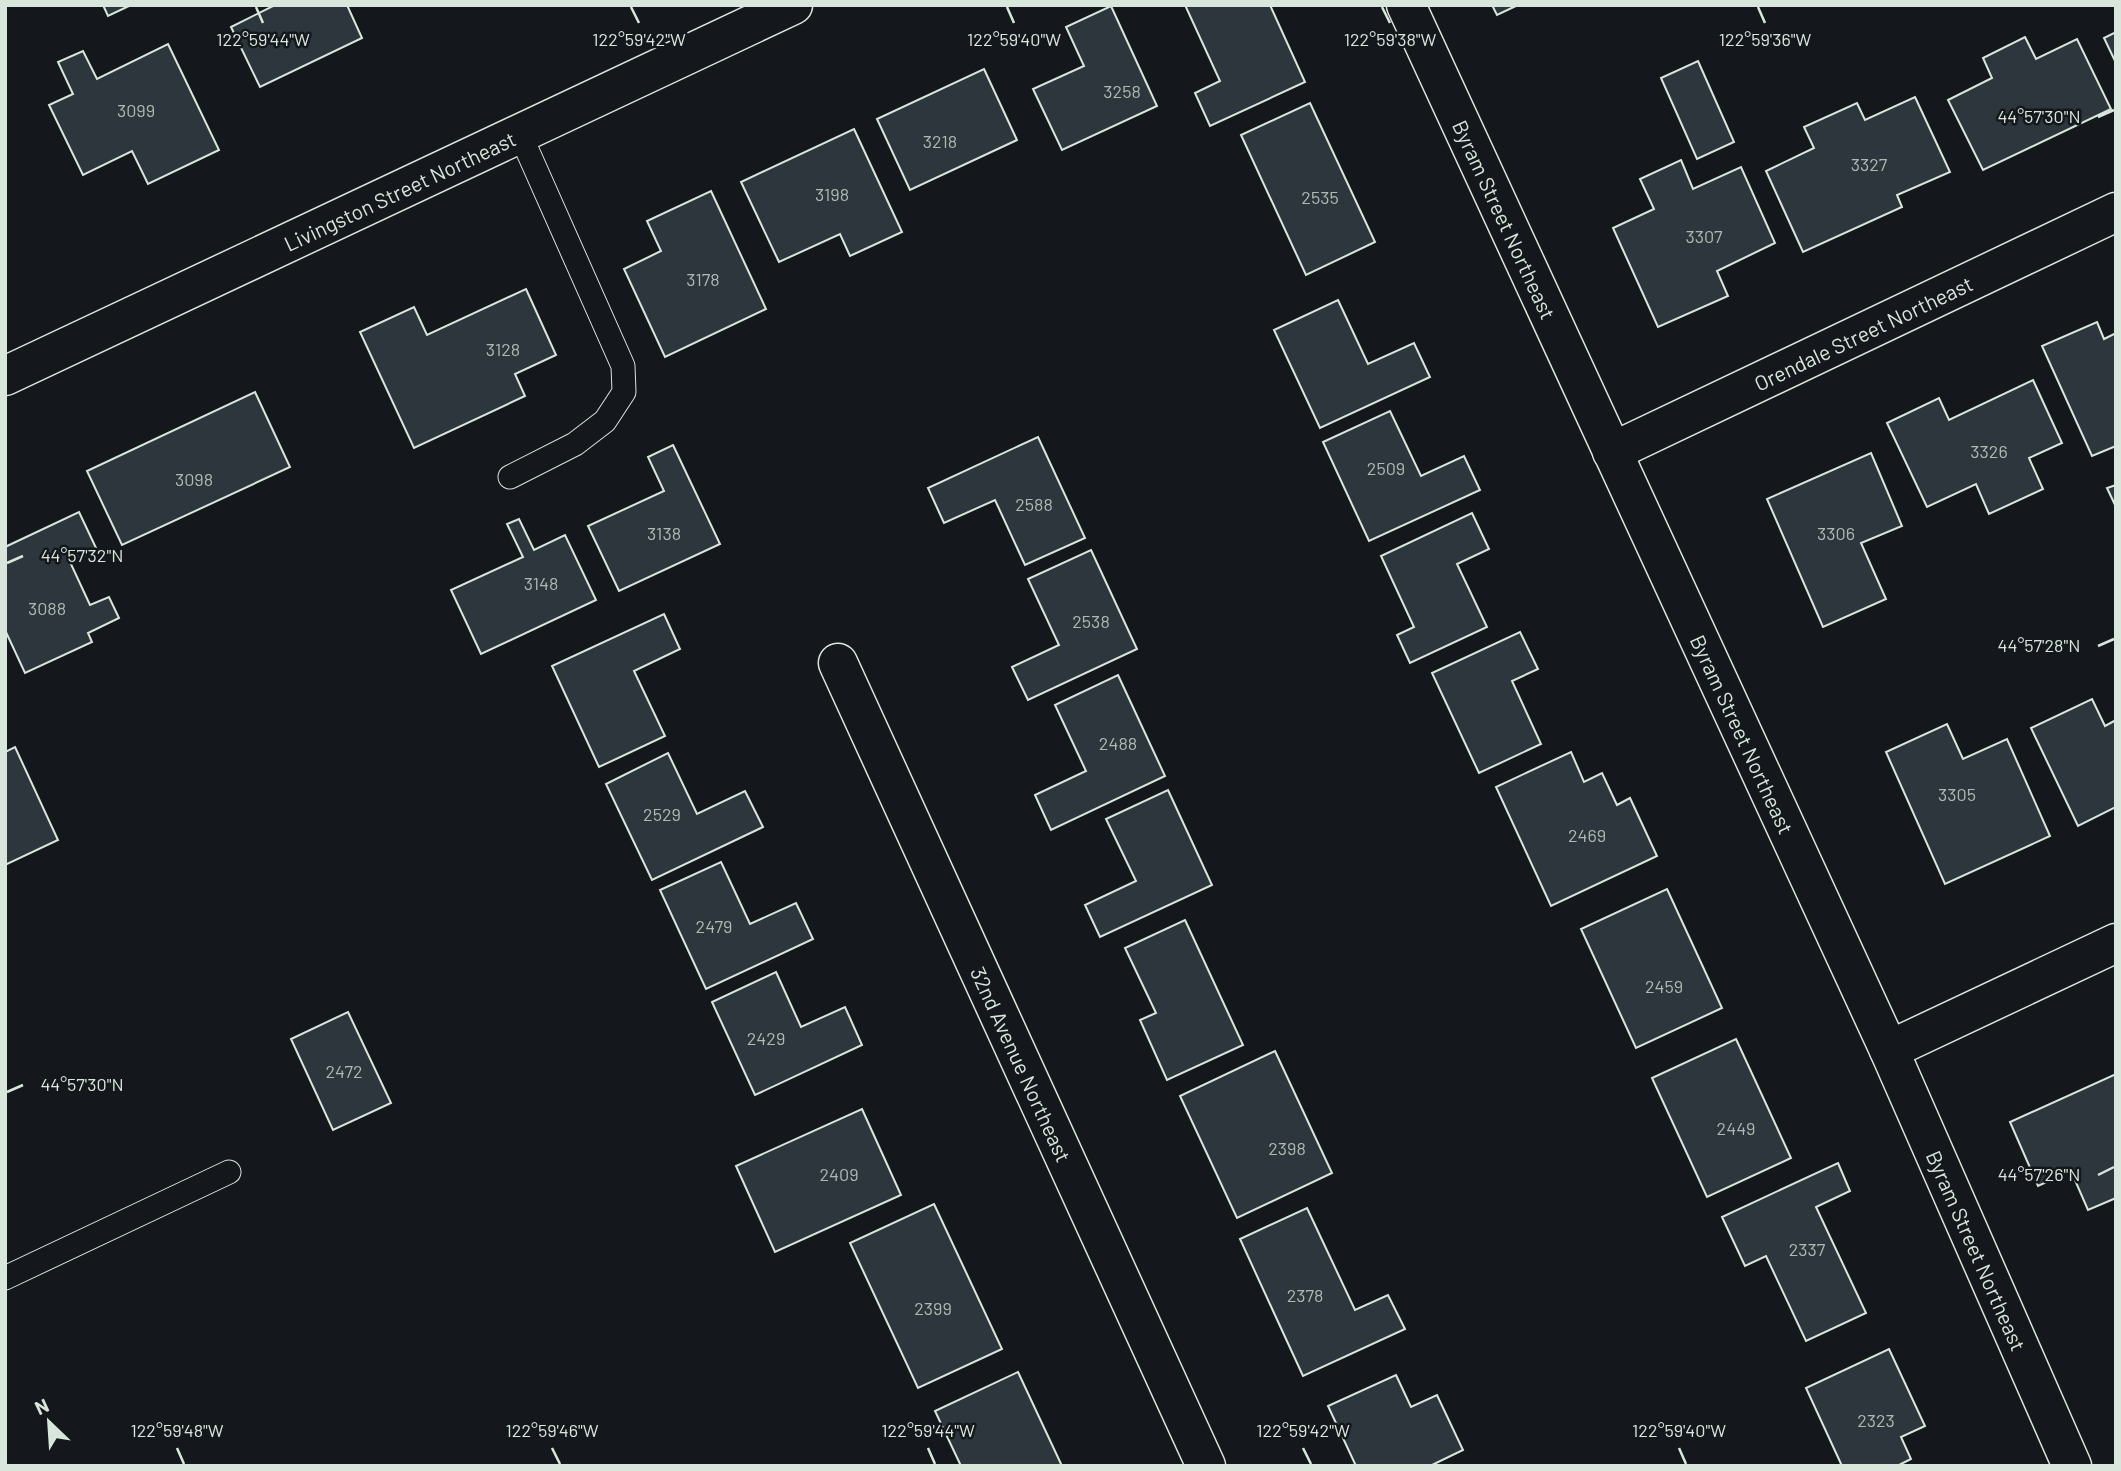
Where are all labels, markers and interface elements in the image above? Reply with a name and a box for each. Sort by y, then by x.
text: 122°59'44"W [216,28,310,50]
text: 122°59'42"W [592,28,686,50]
text: 122°59'40"W [967,28,1061,50]
text: 122°59'38"W [1344,28,1437,50]
text: 122°59'36"W [1719,28,1811,50]
house number: 3258 [1103,80,1141,102]
house number: 3099 [117,99,155,121]
text: 44°57'30"N [1997,105,2081,127]
street label: Byram Street Northeast [1448,116,1562,323]
street label: Livingston Street Northeast [280,125,519,255]
house number: 3218 [923,130,957,152]
house number: 3327 [1851,153,1888,175]
house number: 3198 [815,183,849,205]
house number: 2535 [1301,186,1339,208]
house number: 3307 [1685,225,1723,247]
house number: 3178 [686,268,720,290]
street label: Orendale Street Northeast [1750,270,1976,395]
house number: 3128 [486,338,520,360]
house number: 3326 [1970,440,2008,462]
house number: 2509 [1367,457,1405,479]
house number: 3098 [175,468,213,490]
house number: 2588 [1015,493,1053,515]
house number: 3138 [647,522,681,544]
house number: 3306 [1817,522,1855,544]
text: 44°57'32"N [41,544,123,566]
house number: 3148 [524,572,558,594]
house number: 3088 [28,597,66,619]
house number: 2538 [1072,610,1110,632]
street label: Byram Street Northeast [1686,631,1800,837]
text: 44°57'28"N [1998,634,2080,656]
house number: 2488 [1099,732,1137,754]
house number: 3305 [1938,783,1976,805]
house number: 2529 [643,803,681,825]
house number: 2469 [1568,824,1606,846]
house number: 2479 [696,915,732,937]
street label: 32nd Avenue Northeast [966,962,1077,1165]
house number: 2459 [1645,975,1683,997]
house number: 2429 [747,1027,785,1049]
house number: 2472 [325,1060,363,1082]
text: 44°57'30"N [40,1073,124,1095]
house number: 2449 [1717,1117,1755,1139]
house number: 2398 [1268,1137,1306,1159]
street label: Byram Street Northeast [1922,1146,2032,1354]
house number: 2409 [819,1163,859,1185]
text: 44°57'26"N [1998,1163,2080,1185]
house number: 2337 [1789,1238,1826,1260]
house number: 2378 [1287,1284,1323,1306]
house number: 2399 [914,1297,952,1319]
north arrow [14,1387,84,1457]
text: N [31,1393,52,1419]
house number: 2323 [1857,1409,1895,1431]
text: 122°59'48"W [130,1419,224,1441]
text: 122°59'46"W [505,1419,599,1441]
text: 122°59'44"W [881,1419,975,1441]
text: 122°59'42"W [1256,1419,1350,1441]
text: 122°59'40"W [1632,1419,1726,1441]

